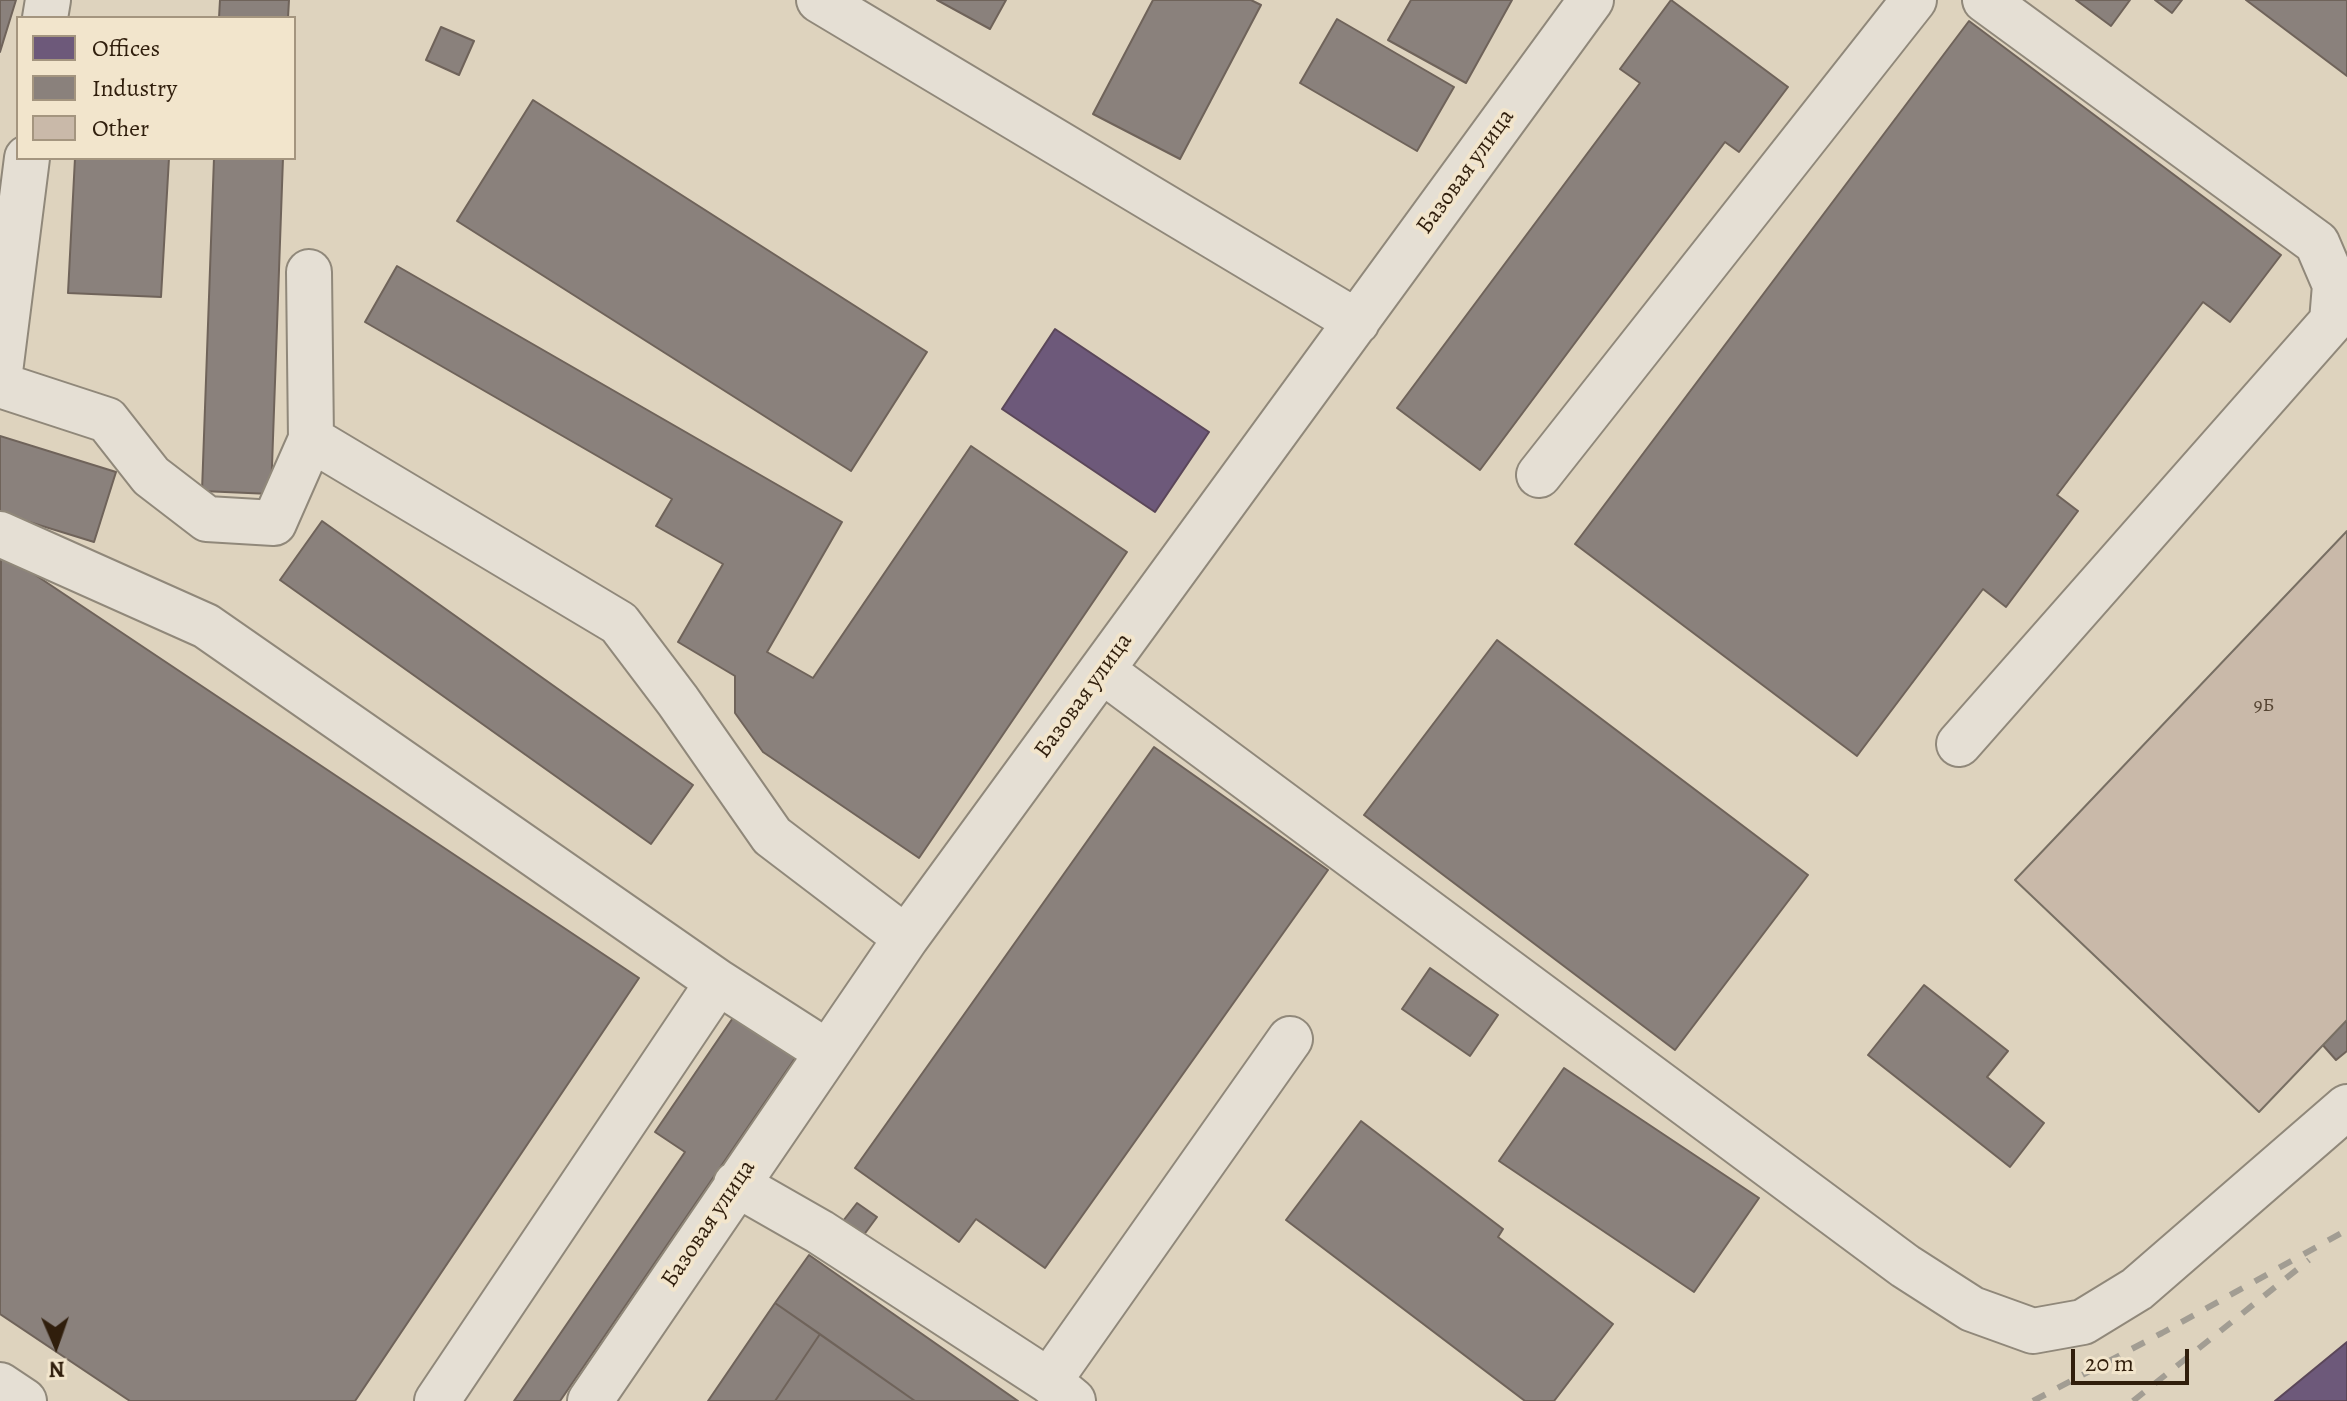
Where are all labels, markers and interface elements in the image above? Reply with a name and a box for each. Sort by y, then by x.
legend [16,16,296,160]
text: Offices [92,32,160,64]
text: Industry [92,72,177,104]
street label: Базовая улица [1411,104,1521,240]
text: Other [92,112,149,144]
street label: Базовая улица [1029,628,1139,764]
house number: 9Б [2253,694,2275,718]
street label: Базовая улица [656,1155,762,1293]
north arrow [16,1305,96,1385]
scale bar [2075,1333,2193,1383]
text: 20 m [2085,1347,2134,1379]
text: N [48,1354,65,1384]

